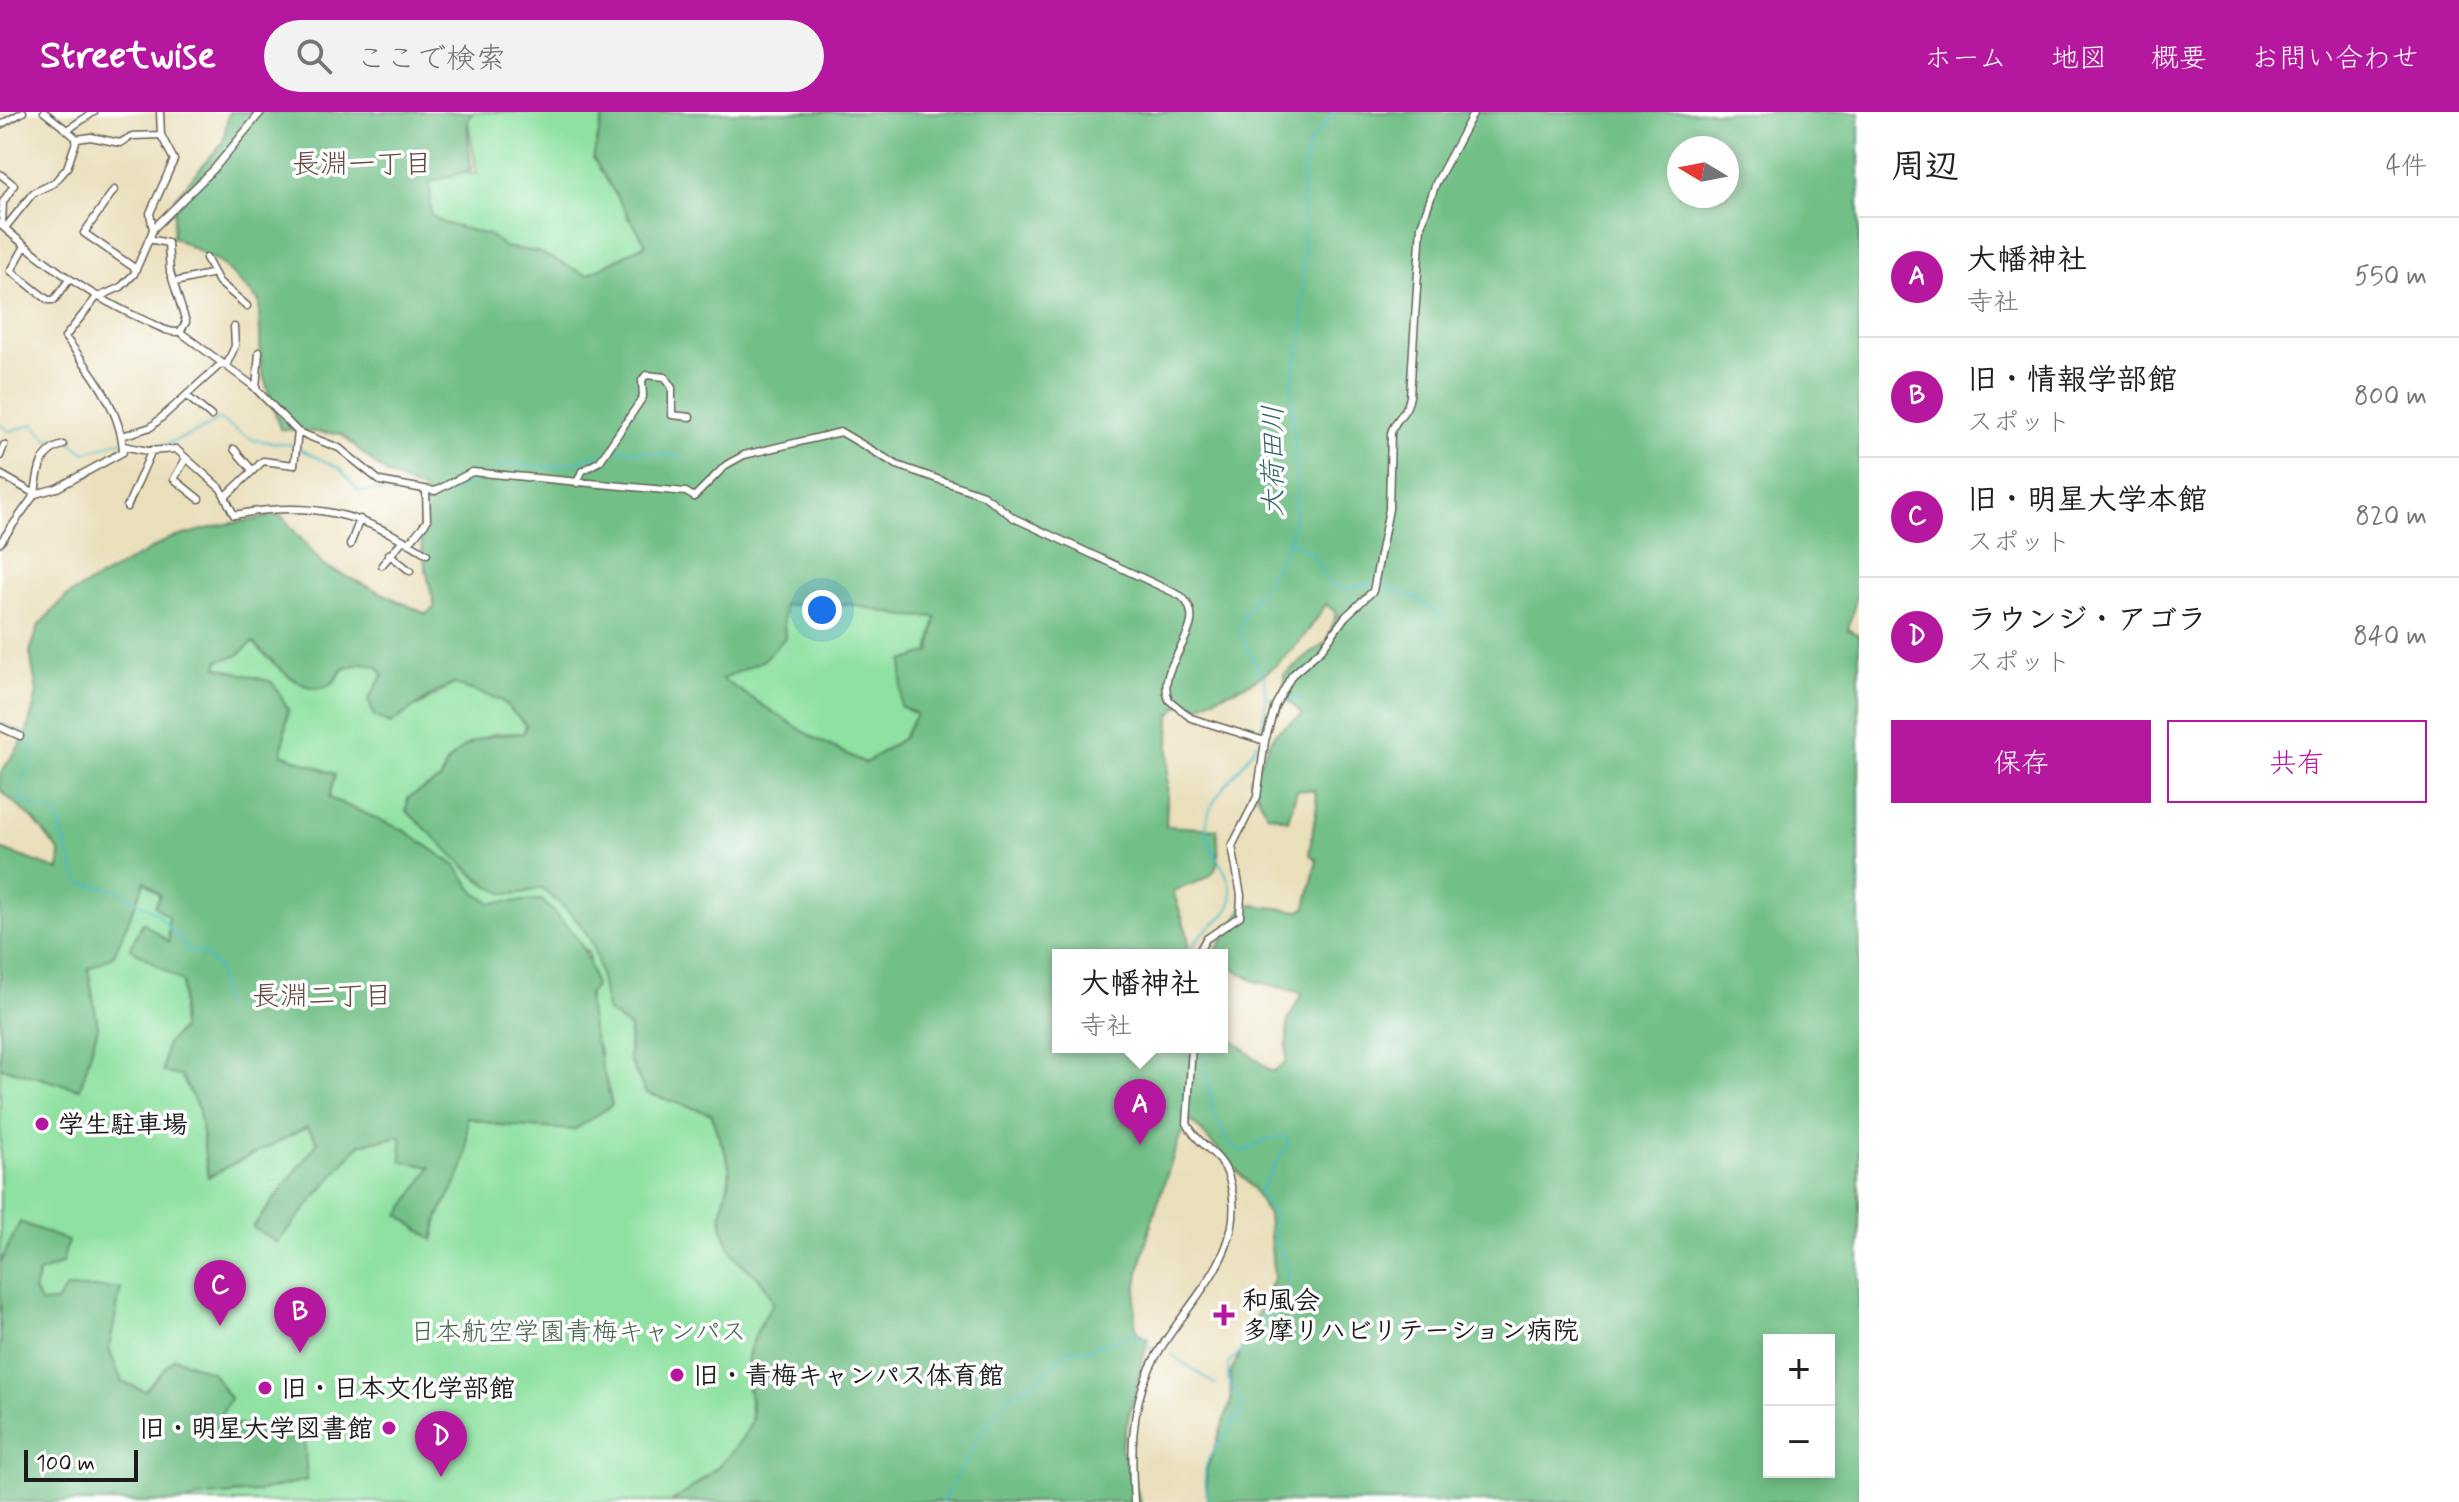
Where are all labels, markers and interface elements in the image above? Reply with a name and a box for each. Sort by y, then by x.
search box [264,20,824,92]
text: Streetwise [40,32,216,81]
icon: search [292,34,336,78]
text: ここで検索 [356,40,506,79]
text: ホーム [1924,41,2007,78]
text: 地図 [2051,41,2107,78]
text: 概要 [2151,41,2207,78]
text: お問い合わせ [2251,41,2419,78]
north arrow [1667,136,1739,208]
text: 周辺 [1891,145,1959,190]
district label: 長淵一丁目 [292,147,432,184]
text: 4件 [2386,150,2427,184]
text: 大幡神社 [1967,241,2087,280]
text: A [1908,260,1926,294]
text: 550 m [2354,260,2427,294]
text: 寺社 [1967,286,2019,320]
text: 旧・情報学部館 [1967,361,2177,400]
text: B [1909,380,1925,414]
text: 800 m [2354,380,2427,414]
water label: 大荷田川 [1256,405,1293,517]
text: スポット [1967,406,2071,440]
text: 旧・明星大学本館 [1967,481,2207,520]
text: C [1908,500,1926,534]
text: 820 m [2355,500,2427,534]
text: スポット [1967,526,2071,560]
your location [802,590,842,630]
text: ラウンジ・アゴラ [1967,601,2207,640]
text: D [1908,620,1926,654]
text: 840 m [2353,620,2427,654]
text: スポット [1967,646,2071,680]
button: 保存 [1891,720,2151,803]
button: 共有 [2167,720,2427,803]
popup [1052,949,1228,1053]
text: 大幡神社 [1080,965,1200,1004]
district label: 長淵二丁目 [252,979,392,1016]
text: 寺社 [1080,1010,1132,1044]
pin: A [1114,1079,1166,1145]
place label: 学生駐車場 [58,1109,188,1143]
marker: 学生駐車場 [33,1115,51,1133]
pin: C [194,1260,246,1326]
place label: 和風会 多摩リハビリテーション病院 [1242,1285,1578,1349]
pin: B [274,1287,326,1353]
marker: 和風会 多摩リハビリテーション病院 [1213,1304,1235,1326]
park label: 日本航空学園青梅キャンパス [410,1316,746,1350]
map controls [1763,1334,1835,1478]
button: + [1763,1334,1835,1406]
place label: 旧・青梅キャンパス体育館 [693,1360,1004,1394]
marker: 旧・青梅キャンパス体育館 [668,1366,686,1384]
place label: 旧・日本文化学部館 [281,1373,515,1407]
marker: 旧・日本文化学部館 [256,1379,274,1397]
button: − [1763,1406,1835,1478]
pin: D [415,1411,467,1477]
place label: 旧・明星大学図書館 [139,1413,373,1447]
marker: 旧・明星大学図書館 [380,1419,398,1437]
scale bar [24,1446,138,1482]
text: 100 m [36,1450,95,1478]

